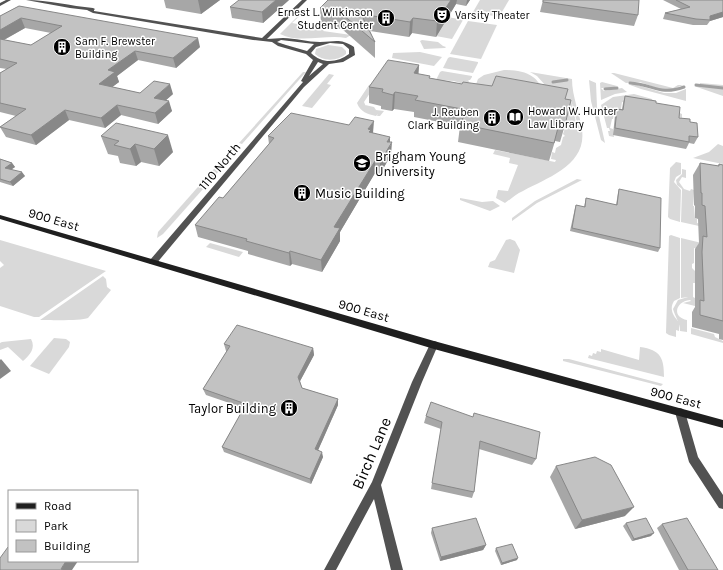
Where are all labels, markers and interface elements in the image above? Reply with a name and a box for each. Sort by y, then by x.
theatre icon: Varsity Theater [432,5,452,25]
place label: Ernest L. Wilkinson Student Center [278,6,373,32]
building icon: Ernest L. Wilkinson Student Center [376,8,396,28]
place label: Varsity Theater [455,9,529,22]
place label: Sam F. Brewster Building [75,35,155,61]
building icon: Sam F. Brewster Building [52,37,72,57]
place label: Howard W. Hunter Law Library [528,105,617,131]
place label: J. Reuben Clark Building [408,106,480,132]
library icon: Howard W. Hunter Law Library [505,107,525,127]
building icon: J. Reuben Clark Building [482,108,502,128]
street label: 1110 North [195,140,243,193]
place label: Brigham Young University [375,149,466,179]
school or university icon: Brigham Young University [352,153,372,173]
building icon: Music Building [292,183,312,203]
place label: Music Building [315,186,405,201]
street label: 900 East [27,205,81,234]
street label: 900 East [337,296,391,325]
street label: 900 East [649,383,703,412]
building icon: Taylor Building [279,398,299,418]
place label: Taylor Building [189,401,277,416]
street label: Birch Lane [348,414,395,492]
legend [8,490,138,562]
text: Road [44,499,72,513]
text: Park [44,519,69,533]
text: Building [44,539,91,553]

